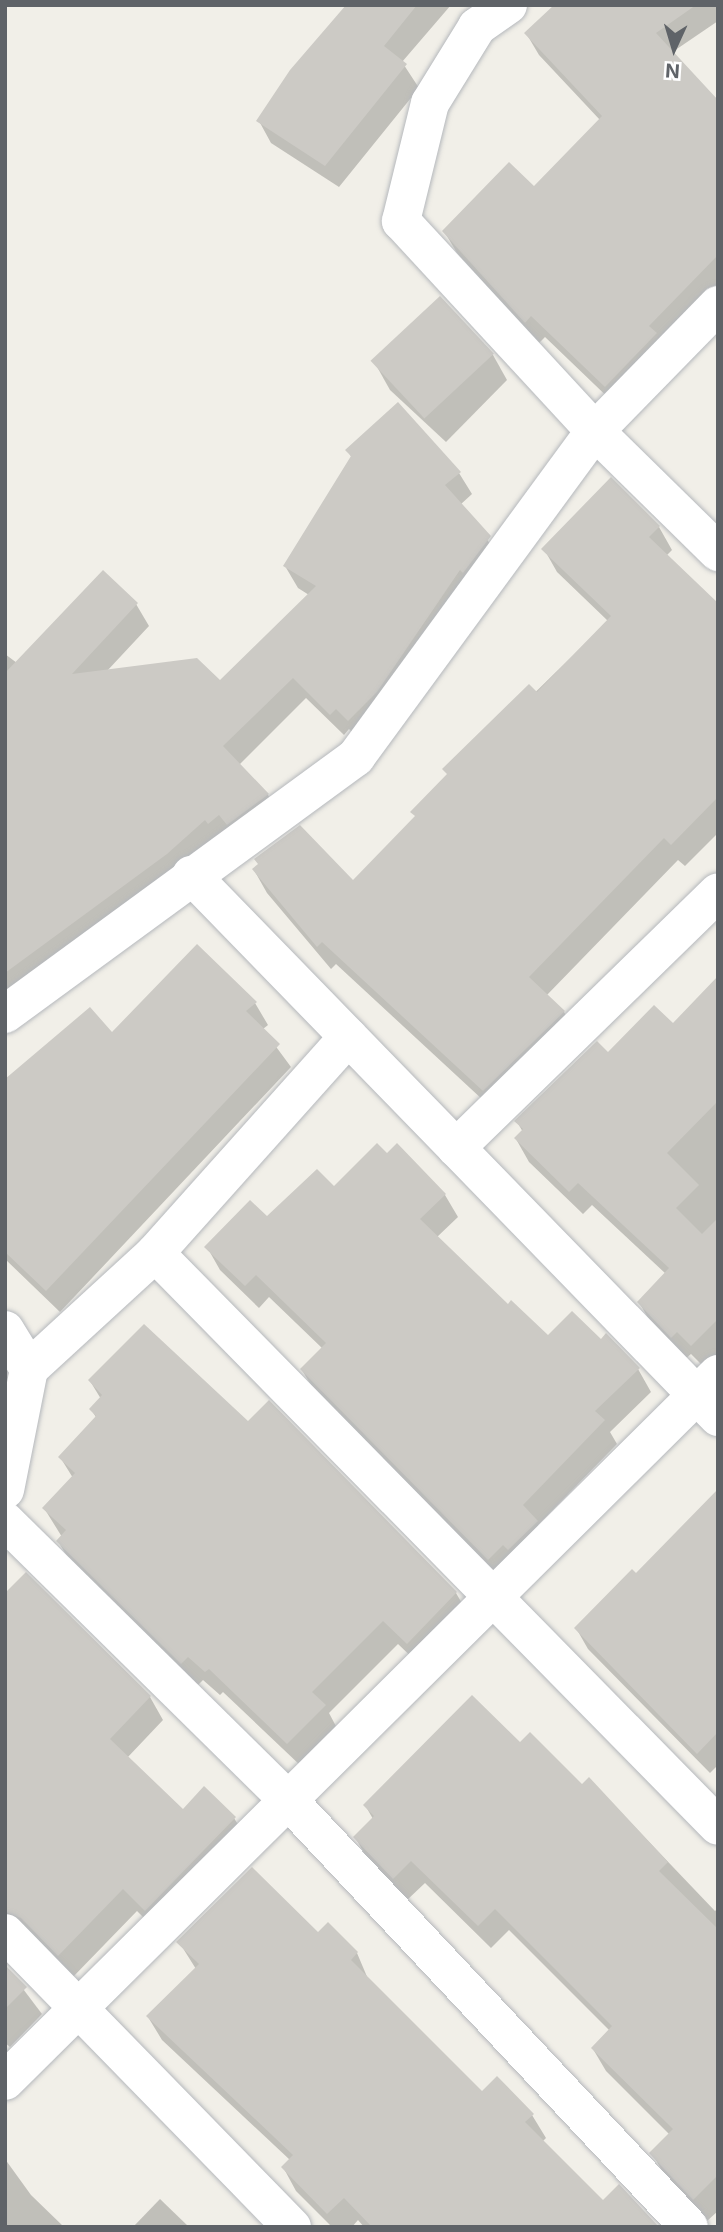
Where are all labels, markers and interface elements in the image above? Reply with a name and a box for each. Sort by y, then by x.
north arrow [639,14,709,84]
text: N [664,58,681,82]

